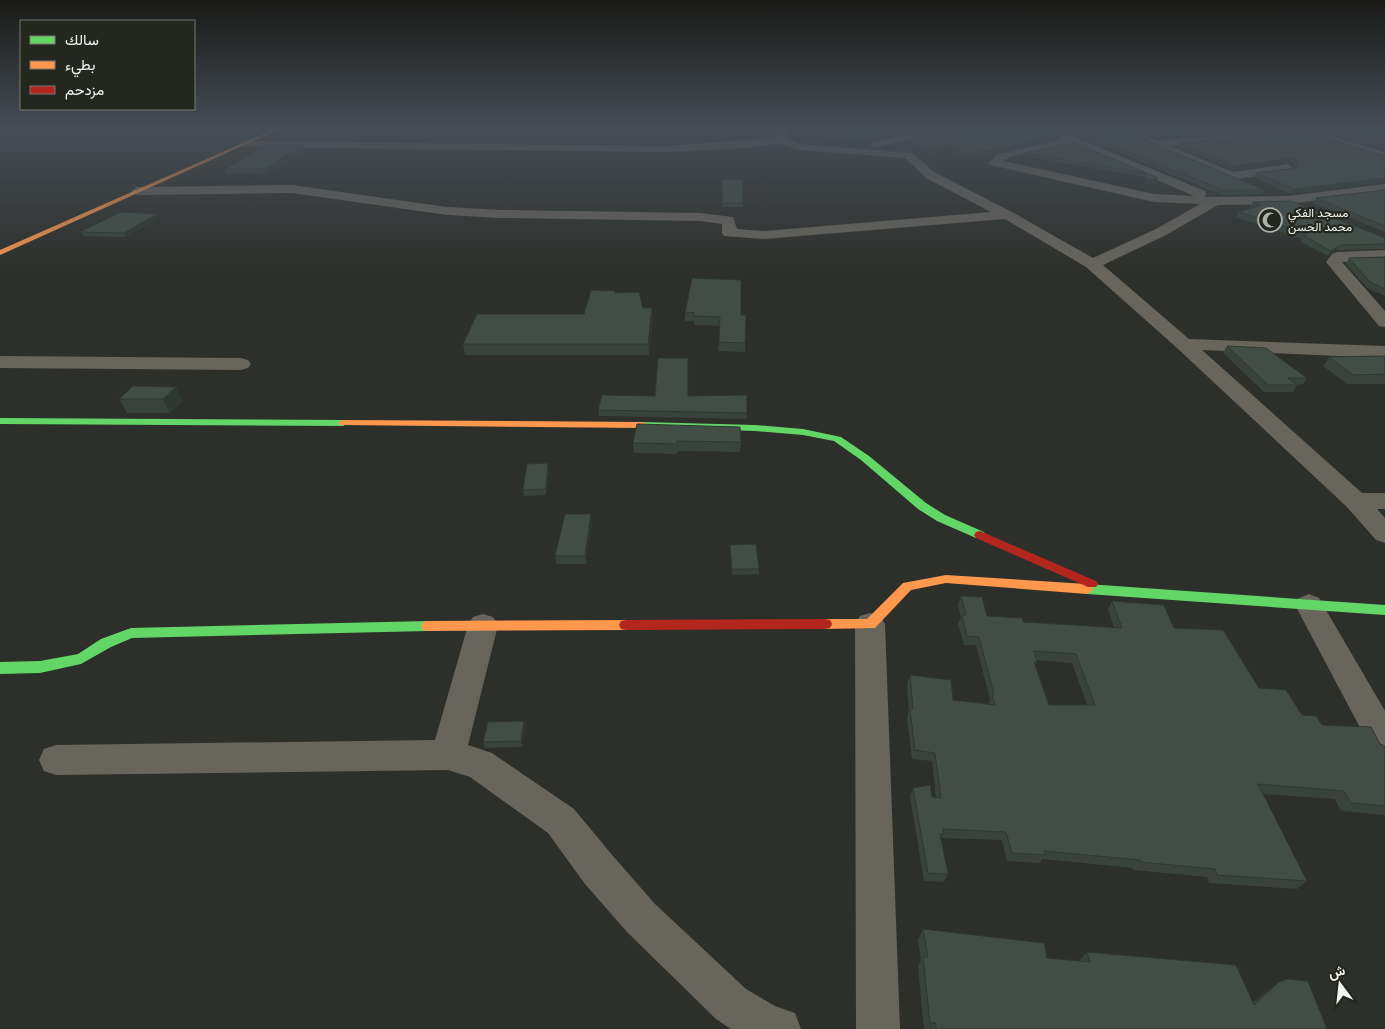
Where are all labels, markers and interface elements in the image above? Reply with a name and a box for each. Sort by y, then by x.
legend [20,20,195,110]
text: سالك [65,29,99,50]
text: بطيء [65,54,95,78]
text: مزدحم [65,79,104,100]
place label: مسجد الفكي محمد الحسن [1288,204,1352,235]
mosque icon: مسجد الفكي محمد الحسن [1257,207,1283,233]
north arrow [1315,959,1365,1009]
text: ش [1326,960,1348,983]

